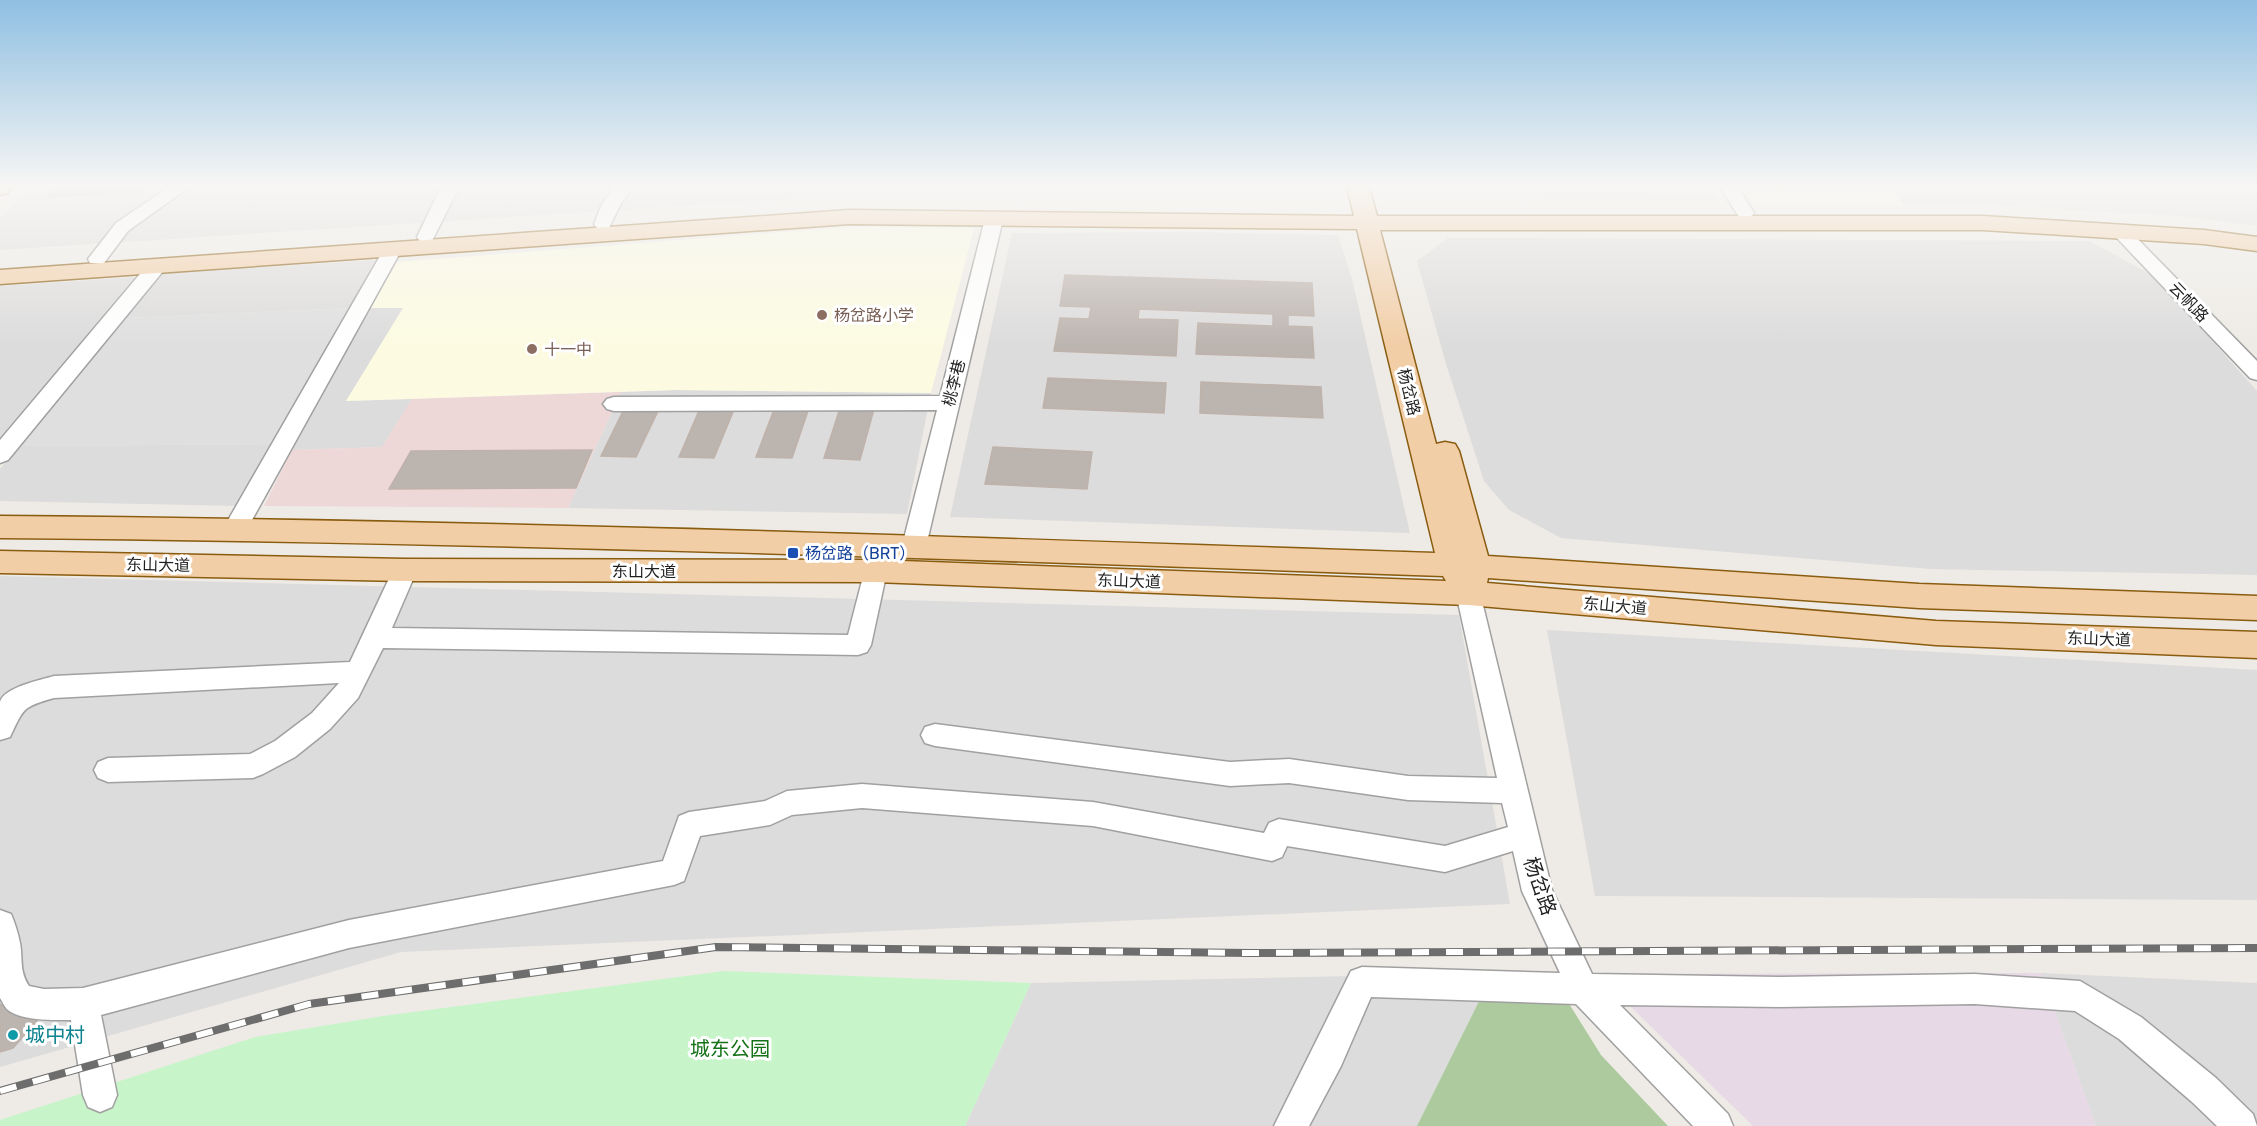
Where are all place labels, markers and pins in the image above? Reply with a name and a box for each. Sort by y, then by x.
place label: 杨岔路小学 [834,306,914,325]
marker: 杨岔路小学 [815,308,829,322]
place label: 十一中 [544,340,592,359]
marker: 十一中 [525,342,539,356]
place label: 杨岔路（BRT） [805,544,915,563]
marker: 杨岔路（BRT） [786,546,800,560]
place label: 城中村 [25,1023,85,1047]
marker: 城中村 [6,1028,20,1042]

